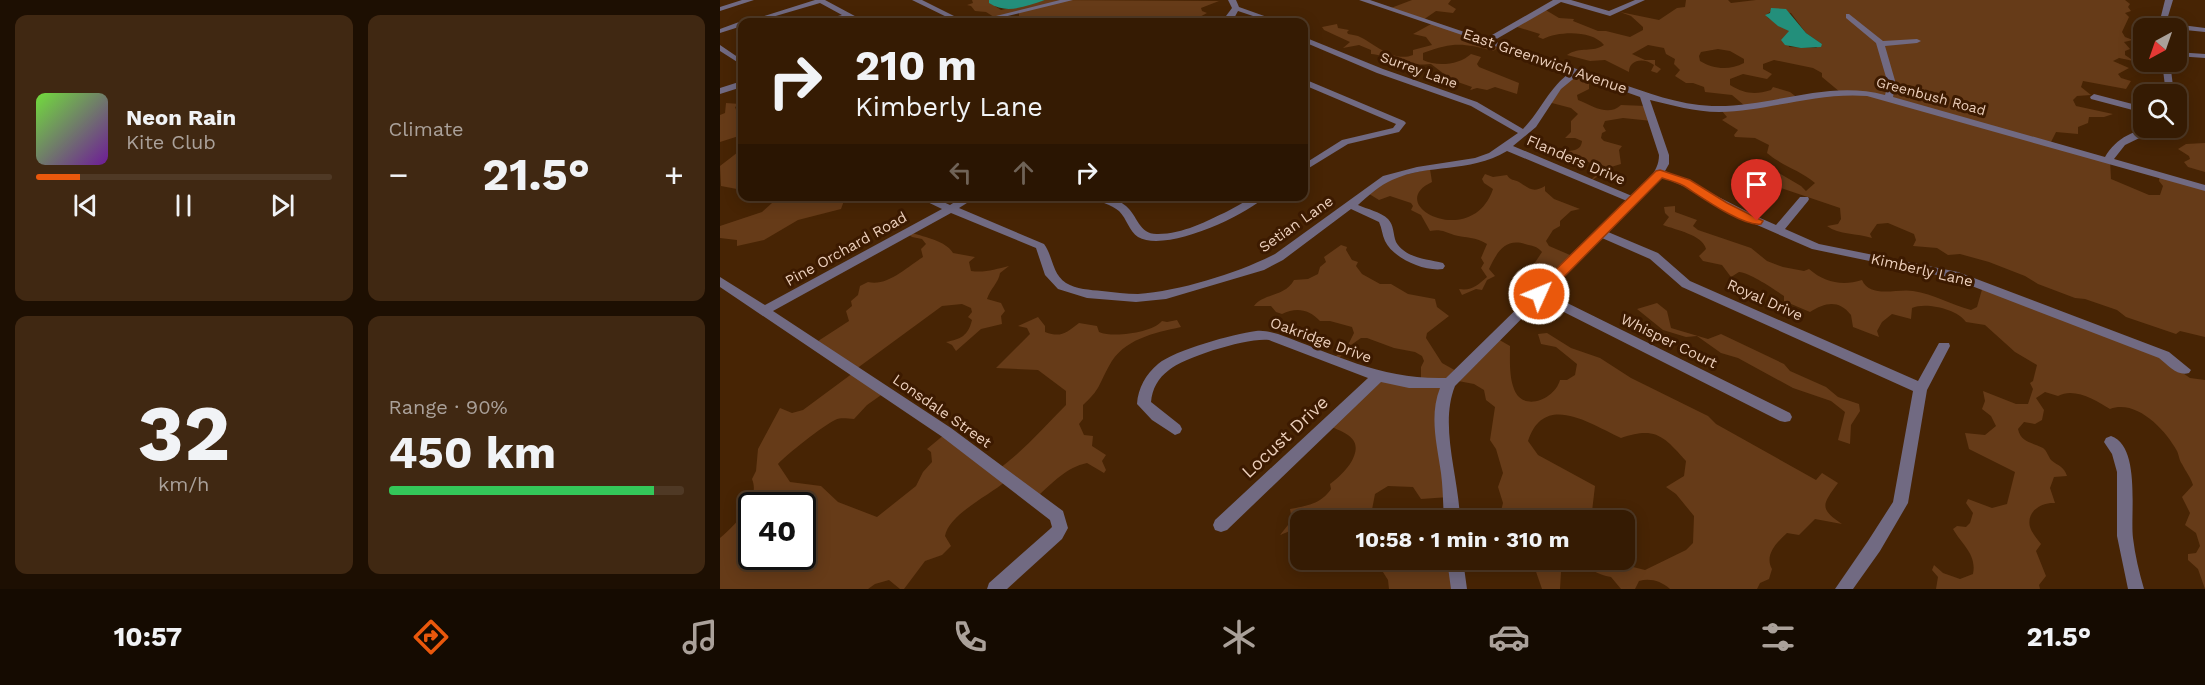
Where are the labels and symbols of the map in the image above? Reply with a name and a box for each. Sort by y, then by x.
north arrow [2133,18,2187,72]
street label: East Greenwich Avenue [1461,24,1629,98]
street label: Surrey Lane [1378,49,1460,91]
street label: Greenbush Road [1874,74,1988,118]
street label: Flanders Drive [1524,131,1628,189]
pin [1731,159,1782,221]
street label: Setian Lane [1255,192,1337,256]
street label: Pine Orchard Road [782,208,910,290]
street label: Kimberly Lane [1869,249,1975,291]
position arrow [1507,262,1571,326]
street label: Royal Drive [1724,275,1806,325]
street label: Whisper Court [1618,310,1721,372]
street label: Oakridge Drive [1268,313,1374,367]
street label: Lonsdale Street [889,370,995,452]
street label: Locust Drive [1237,391,1332,482]
speed limit sign: 40 [738,492,816,570]

